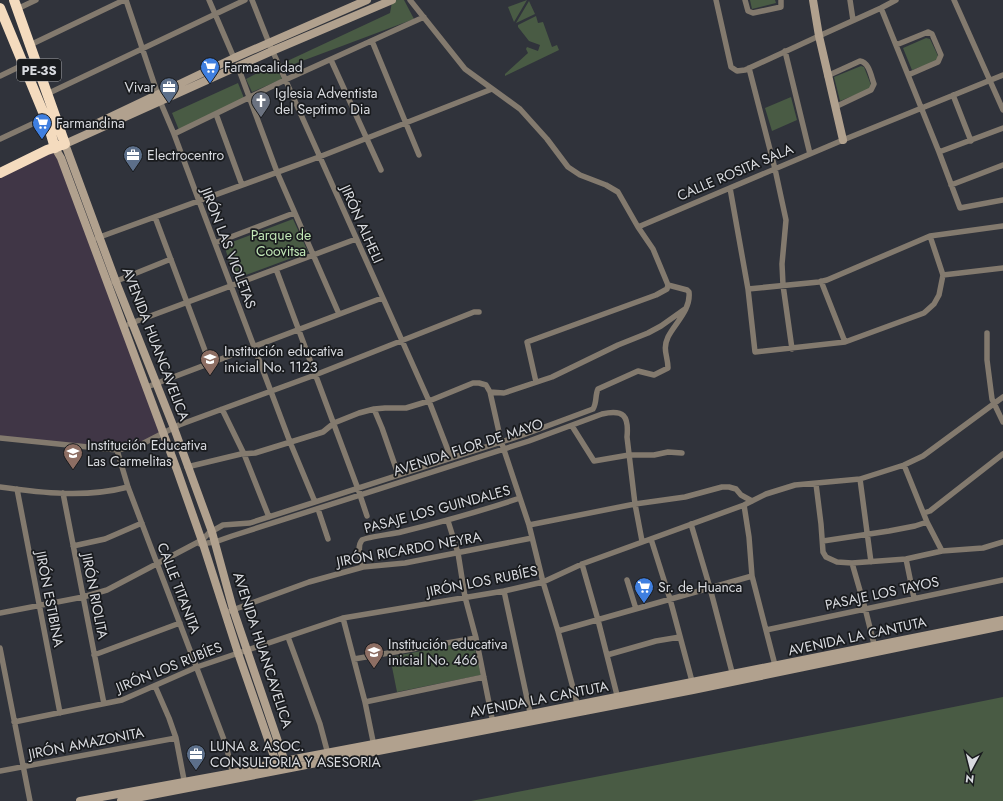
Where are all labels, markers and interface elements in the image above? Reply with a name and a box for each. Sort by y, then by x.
supermarket icon: Farmacalidad [199,56,221,84]
place label: Farmacalidad [224,57,303,77]
road number: PE-3S [17,59,61,81]
office icon: Vivar [158,76,180,104]
place label: Vivar [124,77,155,97]
place label: Iglesia Adventista del Septimo Dia [275,83,378,119]
church icon: Iglesia Adventista del Septimo Dia [250,90,272,118]
supermarket icon: Farmandina [31,112,53,140]
place label: Farmandina [56,113,125,133]
street label: CALLE ROSITA SALA [674,138,797,206]
office icon: Electrocentro [122,144,144,172]
place label: Electrocentro [147,145,225,165]
street label: JIRÓN ALHELI [335,180,388,266]
street label: JIRÓN LAS VIOLETAS [196,183,261,312]
park label: Parque de Coovitsa [251,225,311,261]
street label: AVENIDA HUANCAVELICA [117,264,195,424]
place label: Institución educativa inicial No. 1123 [224,341,344,377]
school or university icon: Institución educativa inicial No. 1123 [199,348,221,376]
street label: AVENIDA FLOR DE MAYO [390,413,546,481]
place label: Institución Educativa Las Carmelitas [87,435,207,471]
school or university icon: Institución Educativa Las Carmelitas [62,442,84,470]
street label: PASAJE LOS GUINDALES [362,480,513,538]
street label: JIRÓN RICARDO NEYRA [333,526,484,572]
street label: CALLE TITANITA [152,540,206,637]
street label: JIRÓN ESTIBINA [31,547,69,649]
street label: JIRÓN RIOLITA [76,549,113,641]
street label: JIRÓN LOS RUBÍES [423,560,540,602]
street label: AVENIDA HUANCAVELICA [228,569,298,731]
street label: PASAJE LOS TAYOS [823,571,941,615]
supermarket icon: Sr. de Huanca [633,576,655,604]
place label: Sr. de Huanca [658,577,742,597]
street label: AVENIDA LA CANTUTA [786,611,929,660]
place label: Institución educativa inicial No. 466 [388,634,508,670]
street label: JIRÓN LOS RUBÍES [111,636,225,698]
school or university icon: Institución educativa inicial No. 466 [363,641,385,669]
street label: AVENIDA LA CANTUTA [468,676,611,722]
street label: JIRÓN AMAZONITA [25,722,146,764]
place label: LUNA & ASOC. CONSULTORIA Y ASESORIA [210,736,382,772]
office icon: LUNA & ASOC. CONSULTORIA Y ASESORIA [185,743,207,771]
north arrow [951,749,991,789]
text: N [964,770,975,787]

